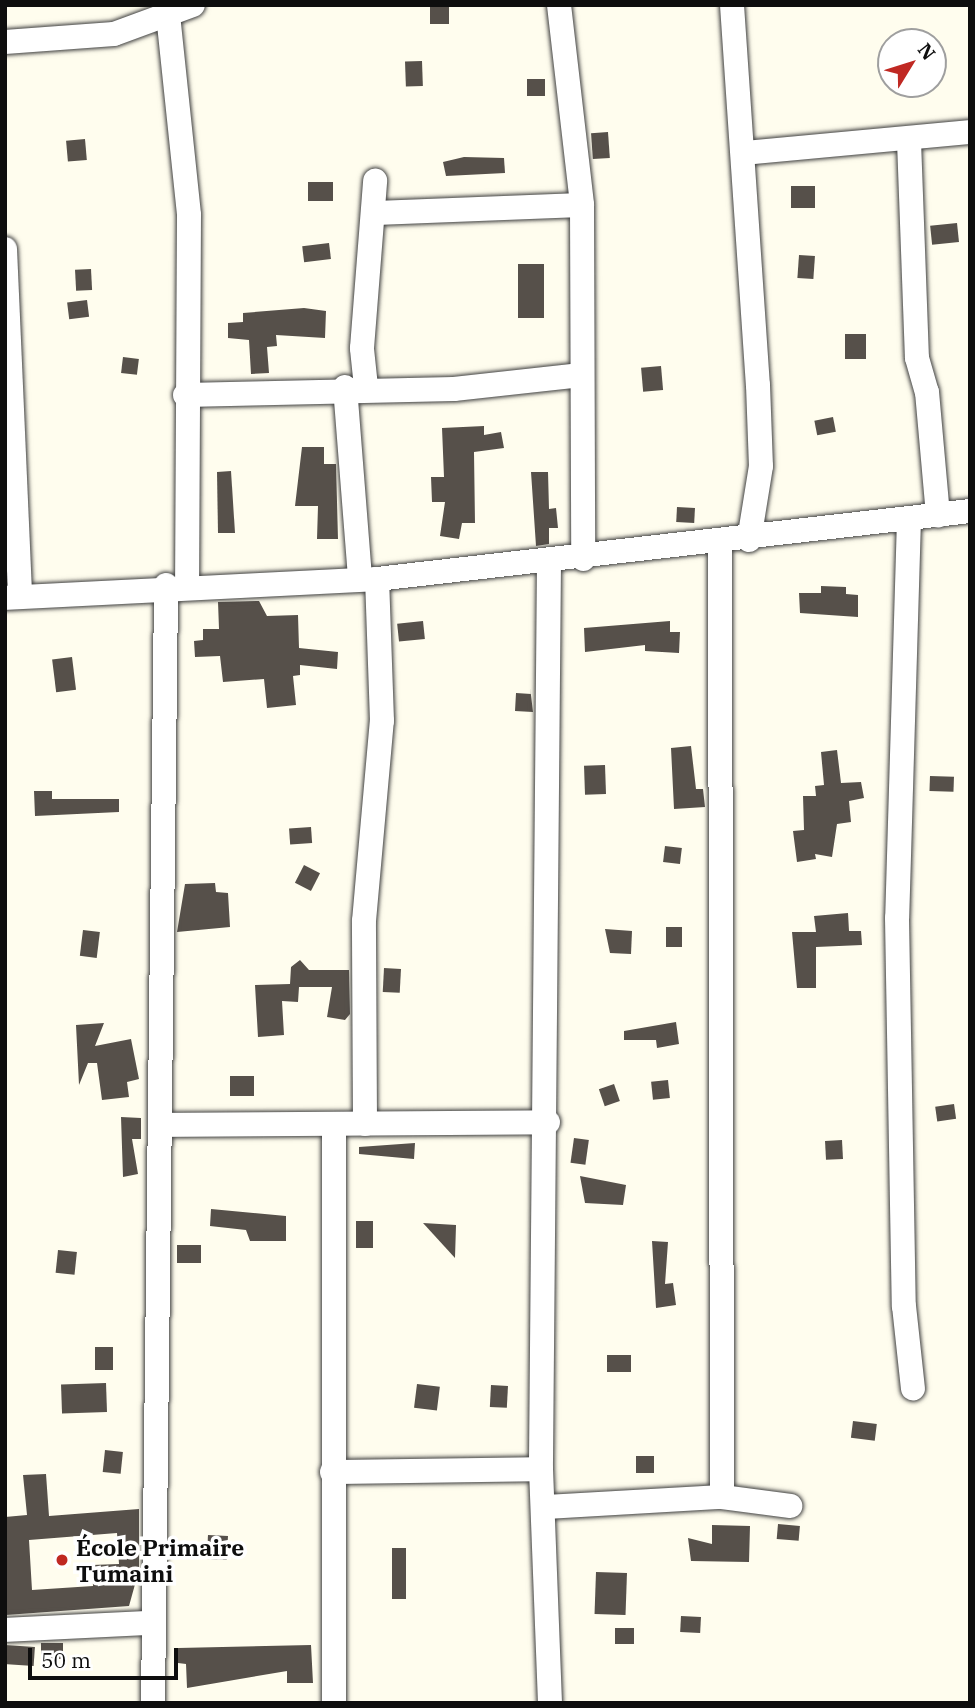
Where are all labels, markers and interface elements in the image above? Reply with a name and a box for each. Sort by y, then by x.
north arrow [877,28,947,98]
text: N [913,38,941,65]
place label: École Primaire Tumaini [76,1533,244,1587]
marker: École Primaire Tumaini [54,1552,70,1568]
scale bar [32,1634,182,1678]
text: 50 m [41,1646,91,1674]

